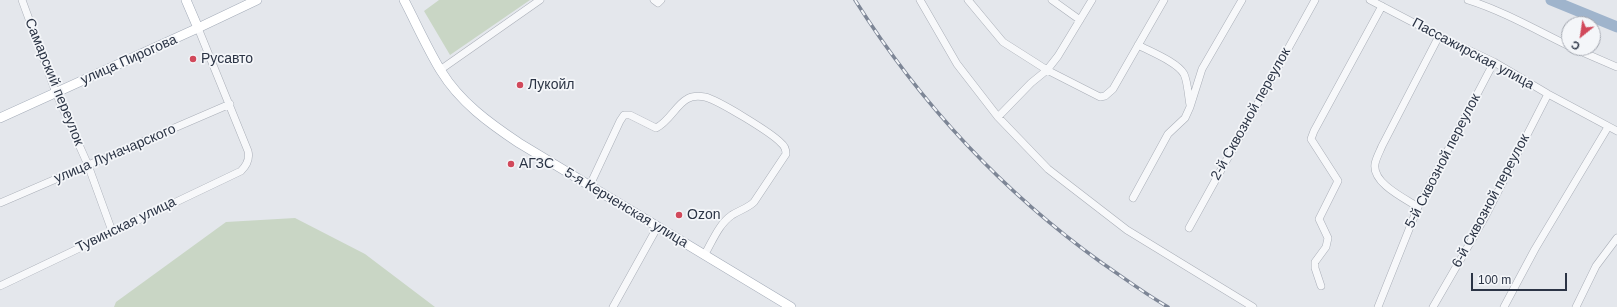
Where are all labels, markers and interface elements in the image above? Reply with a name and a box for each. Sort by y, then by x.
street label: Пассажирская улица [1409,15,1537,93]
street label: Самарский переулок [21,16,87,148]
north arrow [1561,16,1601,56]
street label: улица Пирогова [78,31,180,89]
text: С [1569,38,1582,53]
street label: 2-й Сквозной переулок [1208,45,1294,183]
place label: Русавто [201,51,253,67]
marker: Русавто [188,54,198,64]
place label: Лукойл [528,77,574,93]
marker: Лукойл [515,80,525,90]
street label: 5-й Сквозной переулок [1402,91,1484,231]
street label: улица Луначарского [52,121,178,187]
street label: 6-й Сквозной переулок [1449,131,1533,271]
place label: АГЗС [519,156,554,172]
marker: АГЗС [506,159,516,169]
street label: 5-я Керченская улица [561,164,691,252]
street label: Тувинская улица [73,194,179,256]
place label: Ozon [687,207,720,223]
marker: Ozon [674,210,684,220]
scale bar [1473,265,1569,291]
text: 100 m [1478,273,1511,287]

